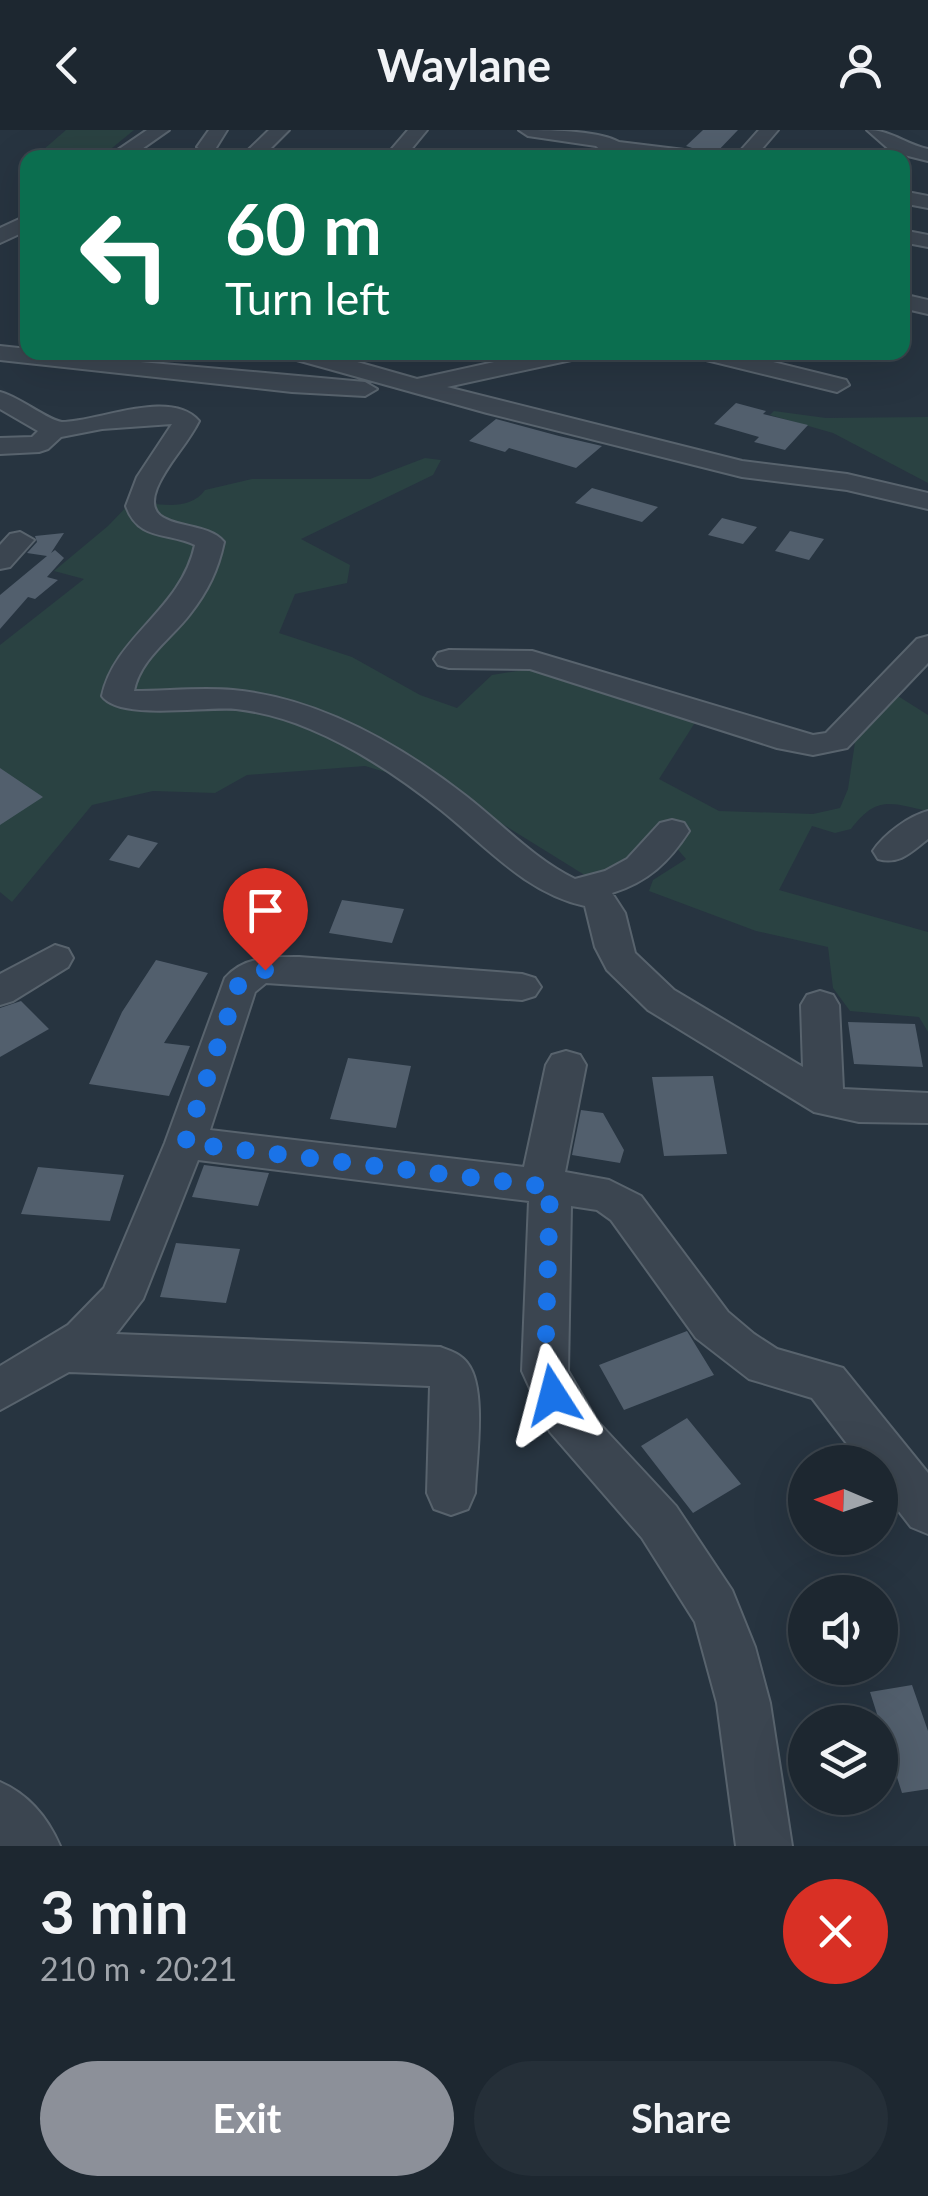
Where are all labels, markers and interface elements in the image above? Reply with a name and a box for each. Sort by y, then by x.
icon: back [40,38,95,93]
text: Waylane [377,38,551,92]
icon: person [833,38,888,93]
text: 60 m [225,186,382,270]
icon: left [60,190,190,320]
text: Turn left [225,271,390,325]
pin [223,868,308,971]
icon: arrive [238,883,293,938]
position arrow [501,1343,605,1447]
north arrow [788,1445,898,1555]
map controls [788,1445,898,1815]
button: sound [788,1575,898,1685]
button: layers [788,1705,898,1815]
text: 3 min [40,1875,189,1947]
button: close [783,1879,888,1984]
text: 210 m · 20:21 [40,1949,237,1988]
button: Exit [40,2061,454,2176]
button: Share [474,2061,888,2176]

